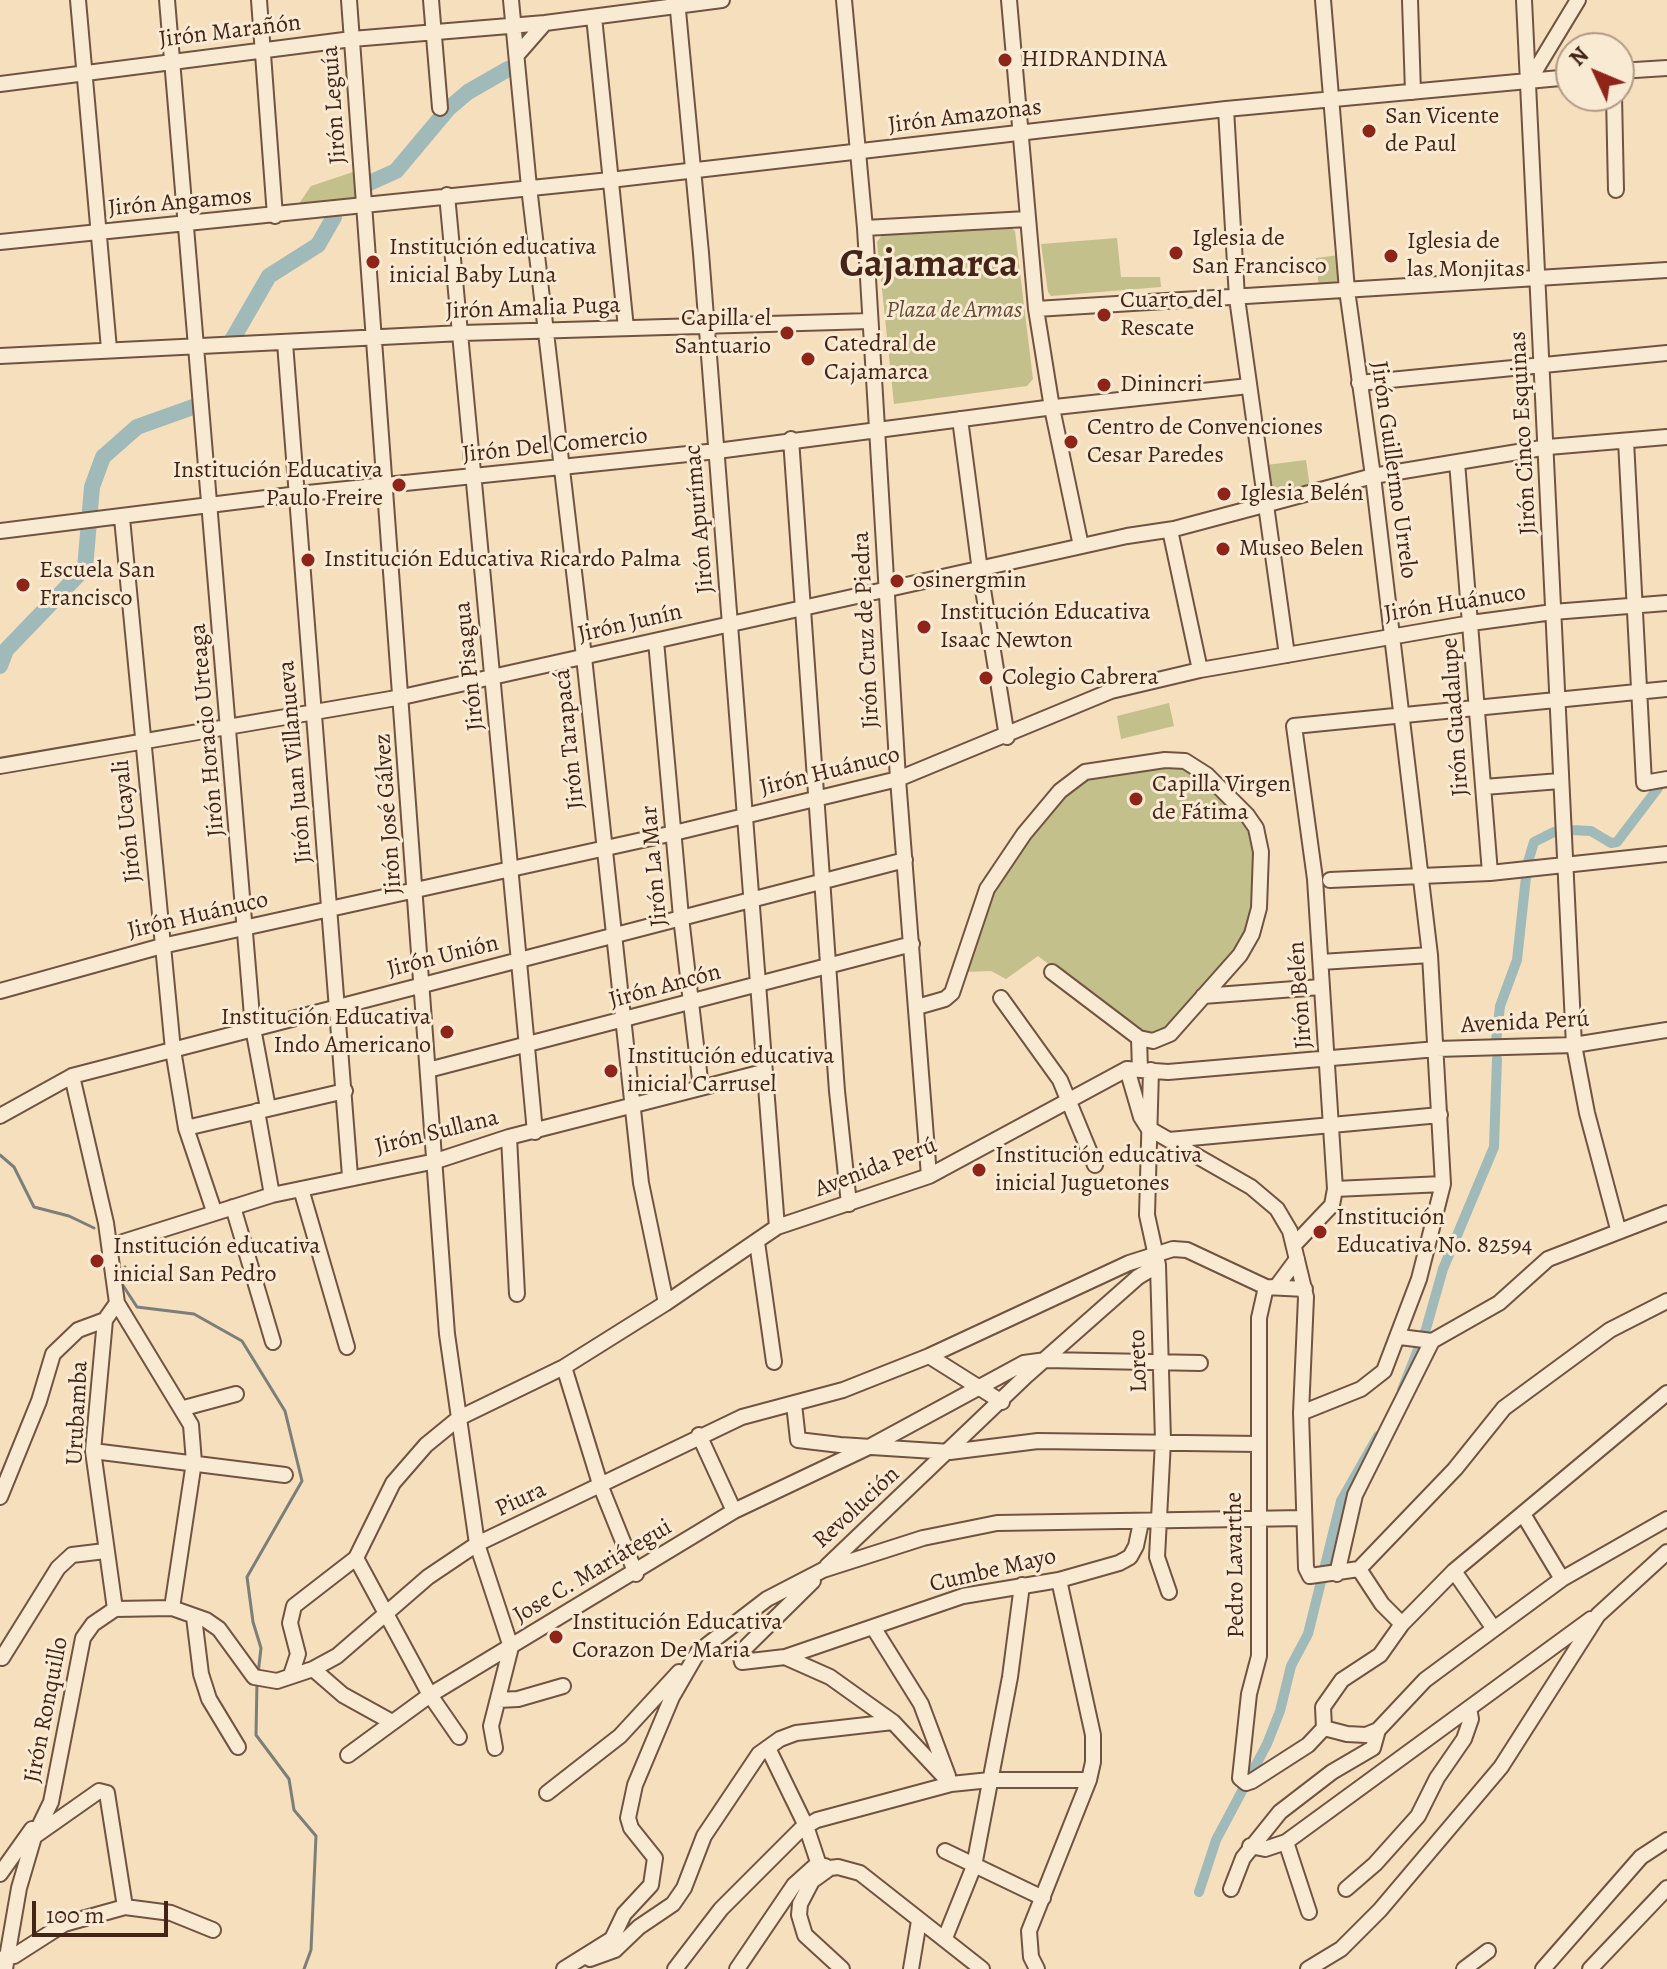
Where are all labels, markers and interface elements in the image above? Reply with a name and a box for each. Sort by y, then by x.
street label: Jirón Marañón [157,9,303,55]
north arrow [1555,32,1635,112]
text: N [1563,41,1596,73]
street label: Jirón Leguía [316,45,354,165]
place label: HIDRANDINA [1021,46,1167,74]
marker: HIDRANDINA [996,51,1014,69]
street label: Jirón Amazonas [887,93,1043,141]
place label: San Vicente de Paul [1385,103,1499,159]
marker: San Vicente de Paul [1360,122,1378,140]
street label: Jirón Angamos [107,182,253,224]
place label: Iglesia de San Francisco [1192,225,1327,281]
place label: Iglesia de las Monjitas [1407,228,1525,284]
place label: Institución educativa inicial Baby Luna [389,234,597,290]
district label: Cajamarca [839,242,1019,290]
marker: Iglesia de San Francisco [1167,244,1185,262]
marker: Iglesia de las Monjitas [1382,247,1400,265]
marker: Institución educativa inicial Baby Luna [364,253,382,271]
place label: Cuarto del Rescate [1120,287,1223,343]
street label: Jirón Amalia Puga [445,292,621,326]
park label: Plaza de Armas [886,297,1022,325]
place label: Capilla el Santuario [674,305,771,361]
marker: Cuarto del Rescate [1095,306,1113,324]
marker: Capilla el Santuario [778,324,796,342]
street label: Jirón Cinco Esquinas [1504,330,1544,536]
place label: Catedral de Cajamarca [824,331,936,387]
marker: Catedral de Cajamarca [799,350,817,368]
street label: Jirón Guillermo Urrelo [1363,360,1423,580]
place label: Dinincri [1120,371,1203,399]
marker: Dinincri [1095,376,1113,394]
place label: Centro de Convenciones Cesar Paredes [1087,414,1323,470]
street label: Jirón Del Comercio [461,422,649,470]
marker: Centro de Convenciones Cesar Paredes [1062,433,1080,451]
street label: Jirón Apurímac [679,443,721,595]
place label: Institución Educativa Paulo Freire [173,457,383,513]
marker: Institución Educativa Paulo Freire [390,476,408,494]
place label: Iglesia Belén [1240,480,1364,508]
marker: Iglesia Belén [1215,485,1233,503]
street label: Jirón Cruz de Piedra [847,531,887,729]
place label: Museo Belen [1239,535,1364,563]
marker: Museo Belen [1214,540,1232,558]
place label: Institución Educativa Ricardo Palma [324,546,681,574]
marker: Institución Educativa Ricardo Palma [299,551,317,569]
place label: Escuela San Francisco [39,557,155,613]
place label: osinergmin [913,567,1026,595]
marker: osinergmin [888,572,906,590]
marker: Escuela San Francisco [14,576,32,594]
street label: Jirón Huánuco [1382,579,1528,629]
street label: Jirón Junín [575,598,685,650]
place label: Institución Educativa Isaac Newton [940,599,1150,655]
street label: Jirón Pisagua [449,600,491,732]
marker: Institución Educativa Isaac Newton [915,618,933,636]
street label: Jirón Horacio Urteaga [184,622,232,838]
street label: Jirón Guadalupe [1436,637,1476,797]
street label: Jirón Juan Villanueva [273,659,319,865]
place label: Colegio Cabrera [1002,664,1159,692]
street label: Jirón Tarapacá [548,667,592,811]
marker: Colegio Cabrera [977,669,995,687]
street label: Jirón José Gálvez [369,732,409,896]
street label: Jirón Huánuco [757,741,903,803]
street label: Jirón Ucayali [107,758,149,884]
place label: Capilla Virgen de Fátima [1152,771,1291,827]
marker: Capilla Virgen de Fátima [1127,790,1145,808]
street label: Jirón La Mar [635,804,675,928]
street label: Jirón Huánuco [125,886,271,946]
street label: Jirón Unión [384,929,502,985]
street label: Jirón Belén [1283,940,1319,1050]
street label: Jirón Ancón [606,958,724,1016]
place label: Institución Educativa Indo Americano [221,1004,431,1060]
street label: Avenida Perú [1460,1005,1590,1041]
marker: Institución Educativa Indo Americano [438,1023,456,1041]
place label: Institución educativa inicial Carrusel [627,1043,835,1099]
marker: Institución educativa inicial Carrusel [602,1062,620,1080]
street label: Jirón Sullana [372,1104,502,1162]
street label: Avenida Perú [811,1132,941,1204]
place label: Institución educativa inicial Juguetones [995,1142,1203,1198]
marker: Institución educativa inicial Juguetones [970,1161,988,1179]
place label: Institución Educativa No. 82594 [1336,1204,1532,1260]
marker: Institución Educativa No. 82594 [1311,1223,1329,1241]
place label: Institución educativa inicial San Pedro [113,1233,321,1289]
marker: Institución educativa inicial San Pedro [88,1252,106,1270]
street label: Loreto [1123,1329,1155,1393]
street label: Urubamba [61,1360,95,1466]
street label: Revolución [808,1461,906,1555]
street label: Piura [491,1476,551,1524]
street label: Pedro Lavarthe [1220,1492,1252,1638]
street label: Jose C. Mariátegui [509,1513,677,1631]
street label: Cumbe Mayo [927,1542,1059,1600]
place label: Institución Educativa Corazon De Maria [572,1609,782,1665]
marker: Institución Educativa Corazon De Maria [547,1628,565,1646]
street label: Jirón Ronquillo [19,1635,75,1785]
scale bar [36,1885,172,1935]
text: 100 m [46,1899,105,1931]

